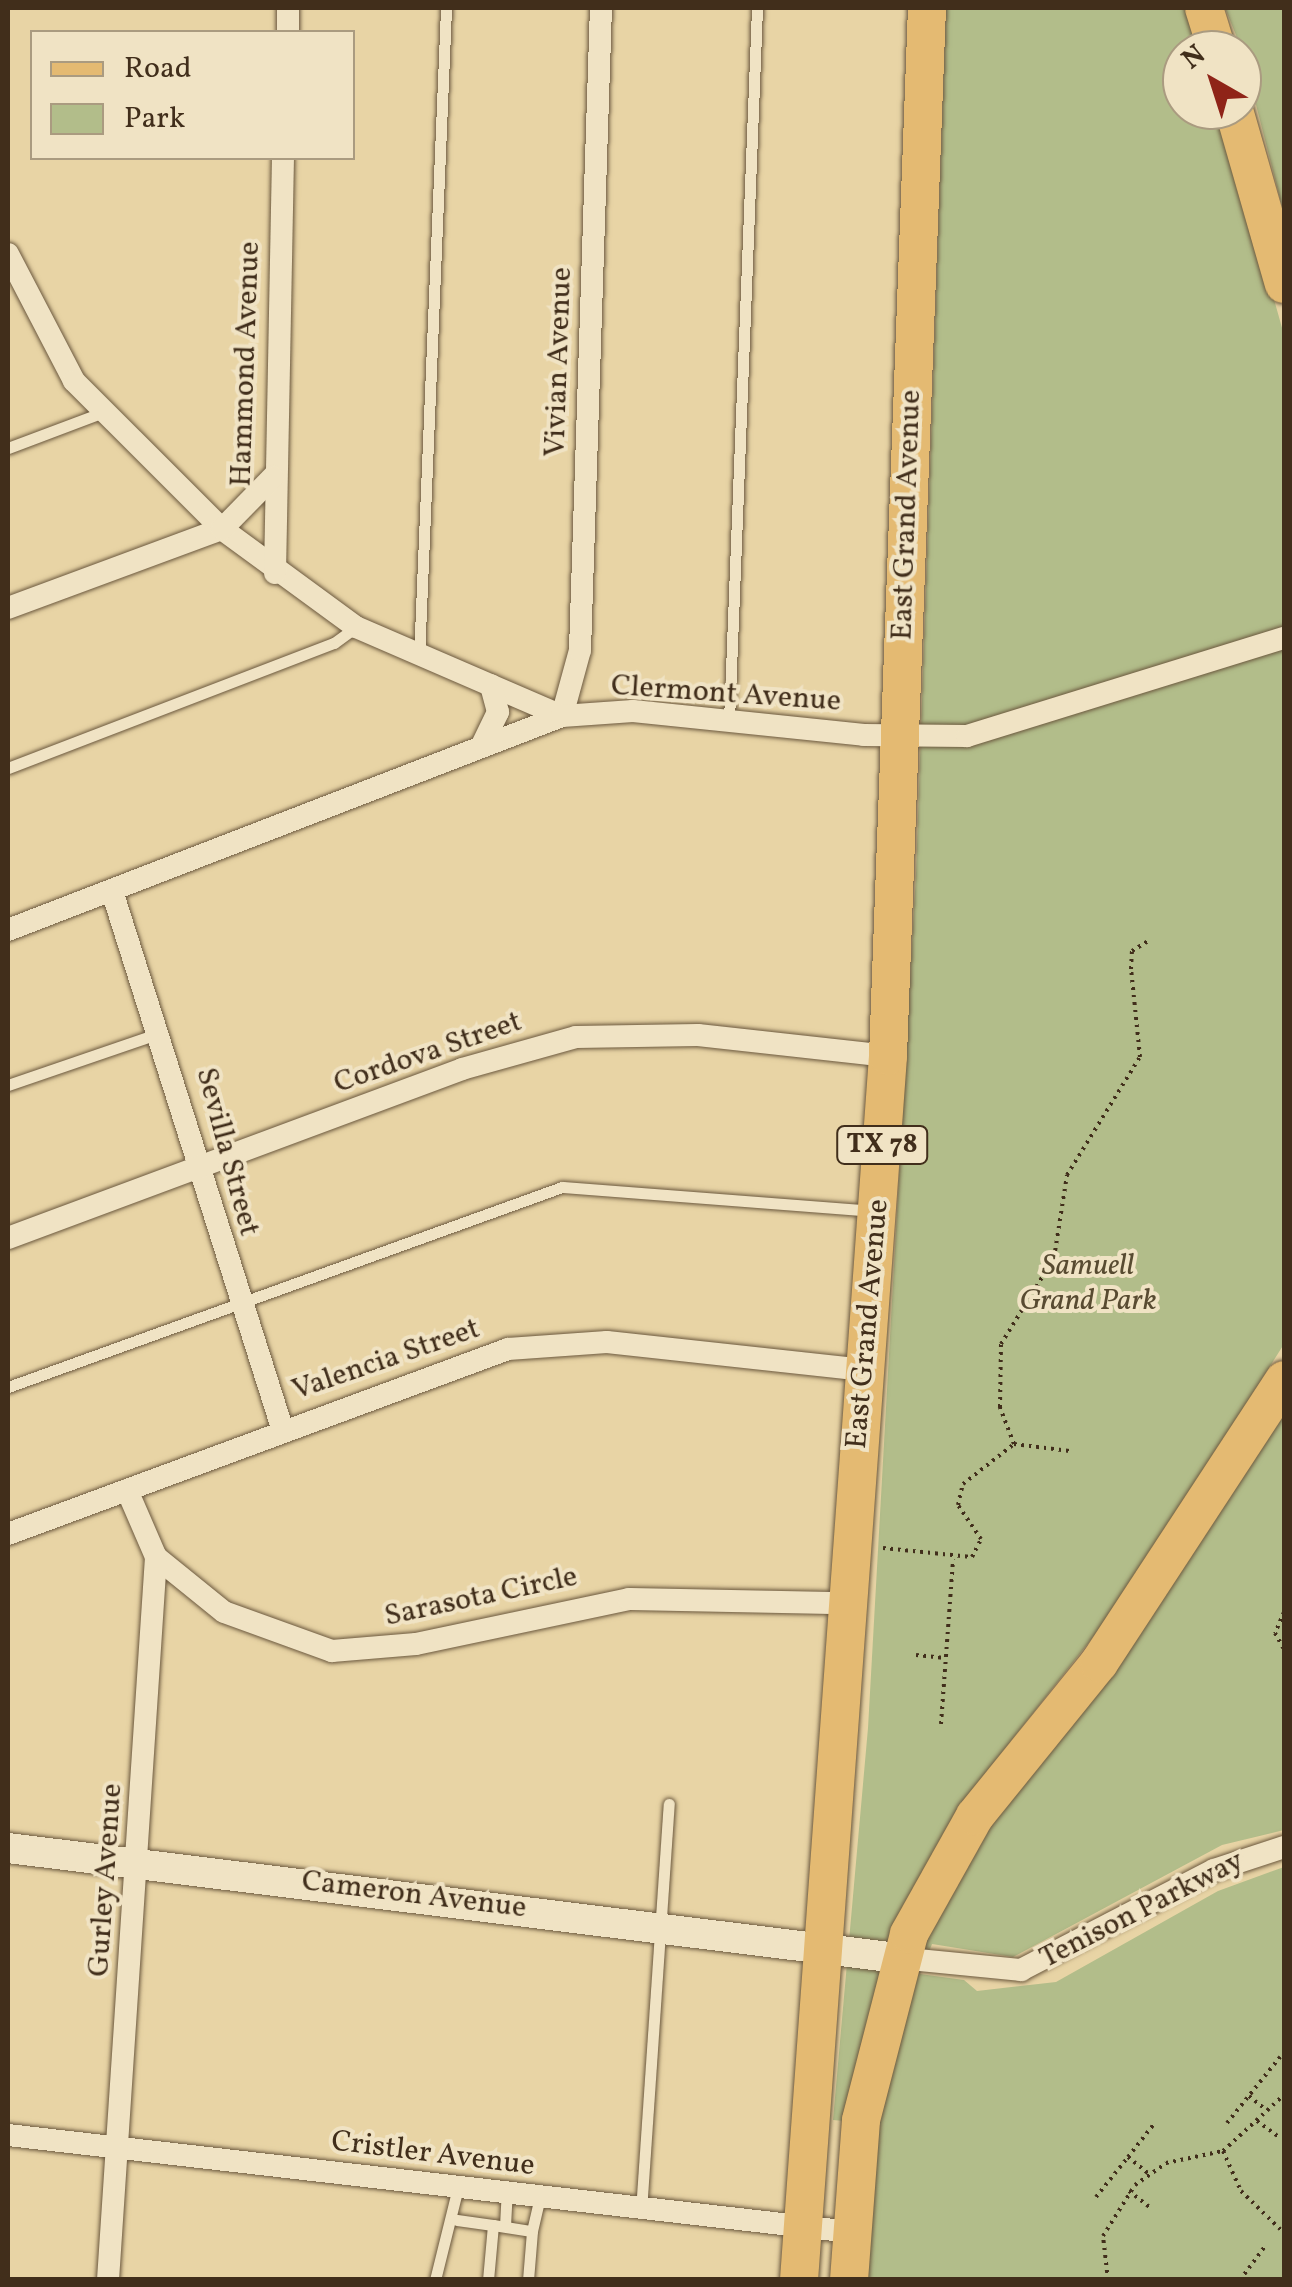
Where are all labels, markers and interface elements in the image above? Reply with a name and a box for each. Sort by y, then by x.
legend [30,30,355,160]
north arrow [1162,30,1262,130]
text: N [1174,36,1214,79]
text: Road [124,48,192,90]
text: Park [124,98,185,140]
street label: Hammond Avenue [224,241,268,487]
street label: Vivian Avenue [538,266,580,458]
street label: East Grand Avenue [885,389,929,641]
street label: Clermont Avenue [610,668,842,720]
street label: Cordova Street [329,1004,527,1102]
street label: Sevilla Street [187,1064,267,1240]
road number: TX 78 [834,1122,930,1168]
street label: East Grand Avenue [839,1198,897,1450]
park label: Samuell Grand Park [1019,1248,1157,1318]
street label: Valencia Street [288,1311,484,1409]
street label: Sarasota Circle [381,1559,581,1635]
street label: Gurley Avenue [81,1782,131,1978]
street label: Tenison Parkway [1034,1843,1250,1977]
street label: Cameron Avenue [300,1863,528,1927]
street label: Cristler Avenue [329,2124,537,2184]

